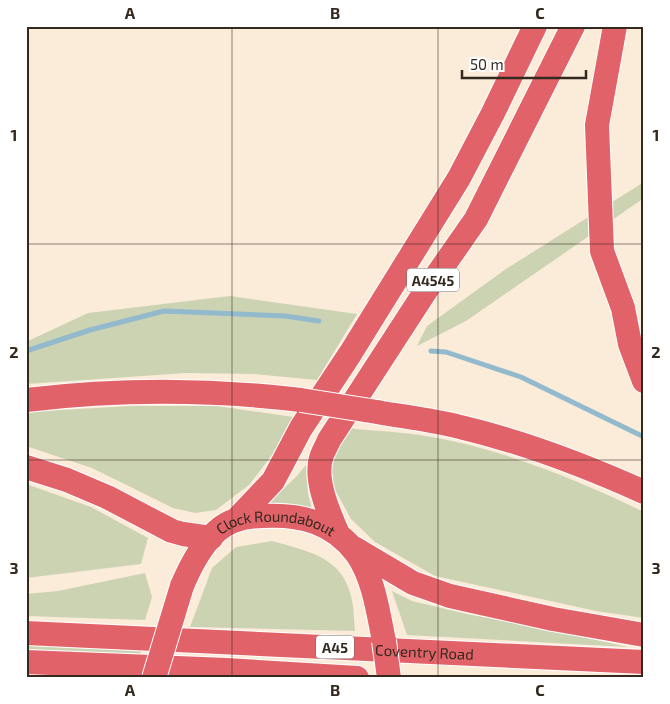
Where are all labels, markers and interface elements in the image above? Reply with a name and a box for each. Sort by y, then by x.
text: A [125,3,136,22]
text: B [330,3,340,22]
text: C [535,3,545,22]
scale bar [462,48,586,80]
text: 50 m [470,55,504,73]
text: 1 [11,125,17,144]
text: 1 [653,125,659,144]
road number: A4545 [407,268,459,292]
text: 2 [9,342,19,361]
text: 2 [651,342,661,361]
text: Clock Roundabout [212,507,339,540]
street label: Clock Roundabout [215,527,337,545]
text: 3 [9,558,19,577]
text: 3 [651,558,661,577]
road number: A45 [316,636,354,659]
street label: Coventry Road [375,640,474,663]
text: A [125,680,136,699]
text: B [330,680,340,699]
text: C [535,680,545,699]

